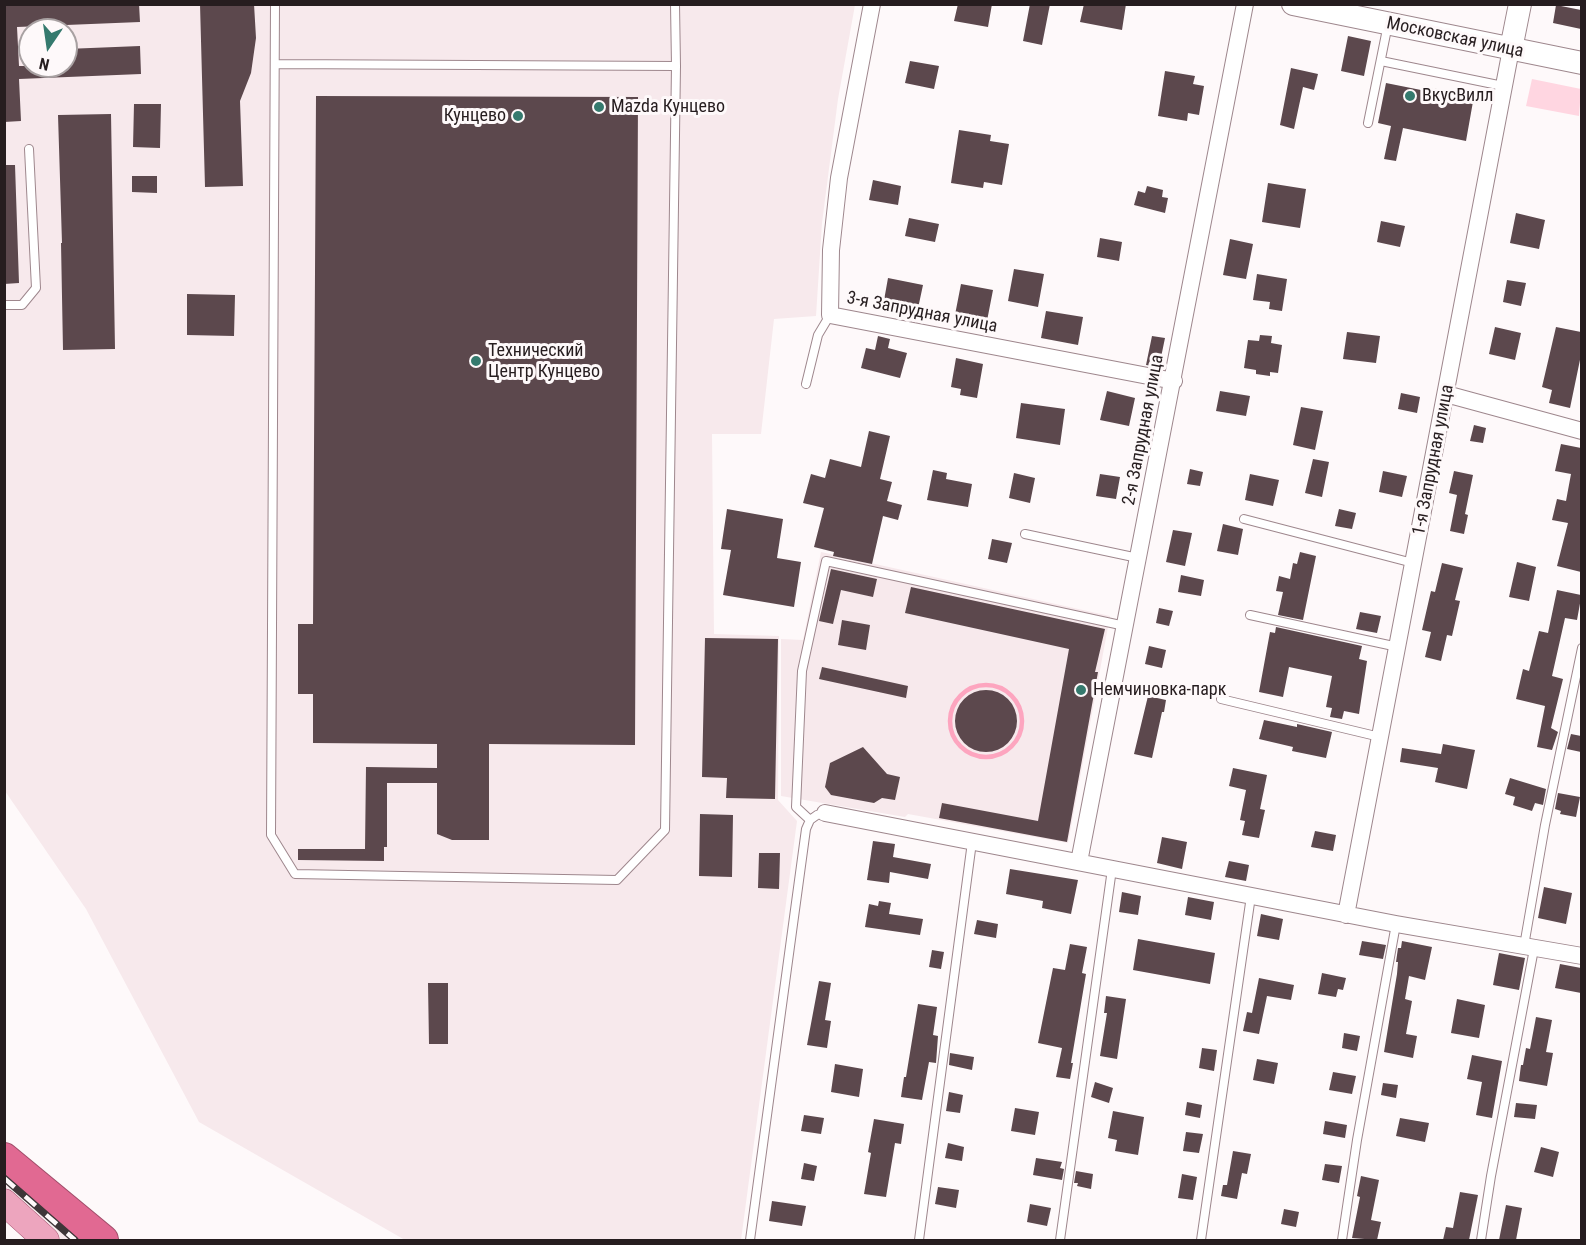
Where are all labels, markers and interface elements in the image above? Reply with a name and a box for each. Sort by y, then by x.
street label: Московская улица [1385,13,1525,63]
north arrow [18,18,78,78]
text: N [37,54,51,74]
place label: ВкусВилл [1422,85,1494,107]
marker: ВкусВилл [1403,89,1417,103]
place label: Mazda Кунцево [611,96,725,118]
marker: Mazda Кунцево [592,100,606,114]
place label: Кунцево [444,105,506,127]
marker: Кунцево [511,109,525,123]
street label: 3-я Запрудная улица [845,288,999,338]
place label: Технический Центр Кунцево [488,340,600,382]
street label: 2-я Запрудная улица [1119,353,1169,507]
marker: Технический Центр Кунцево [469,354,483,368]
street label: 1-я Запрудная улица [1409,383,1459,537]
place label: Немчиновка-парк [1093,679,1226,701]
marker: Немчиновка-парк [1074,683,1088,697]

